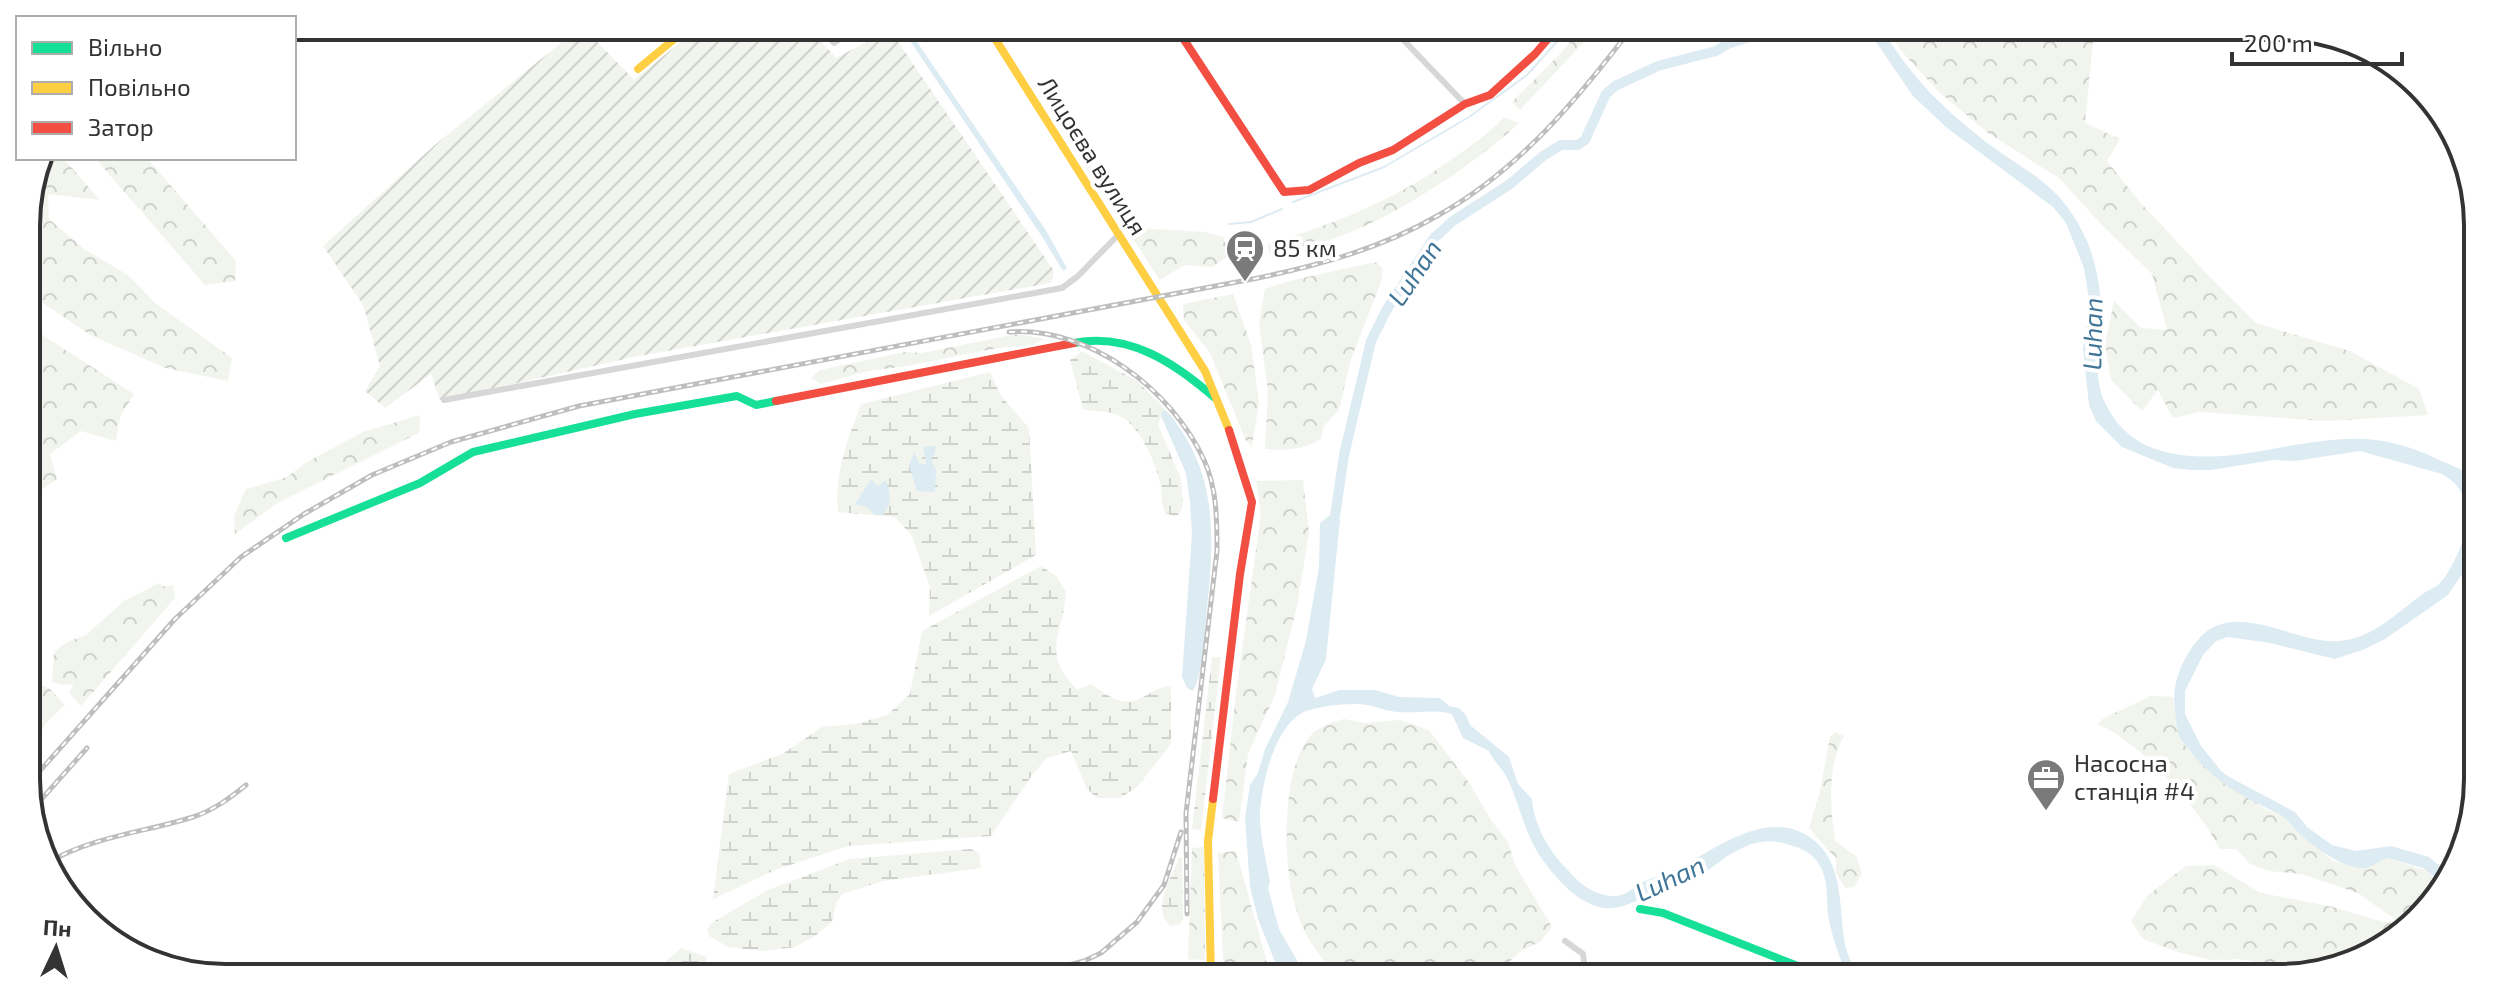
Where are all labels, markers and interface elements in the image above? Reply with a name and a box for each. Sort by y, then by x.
legend [16,16,296,160]
scale bar [2232,16,2402,66]
text: 200 m [2244,28,2313,57]
text: Вільно [88,32,162,61]
street label: Лицоєва вулиця [1032,71,1154,240]
text: Повільно [88,72,191,101]
text: Затор [88,112,154,141]
station icon: 85 км [1224,228,1266,283]
place label: 85 км [1273,233,1337,262]
water label: Luhan [1381,233,1447,311]
water label: Luhan [2075,297,2108,371]
place label: Насосна станція #4 [2074,748,2195,805]
office icon: Насосна станція #4 [2025,757,2067,812]
water label: Luhan [1630,848,1709,907]
north arrow [16,908,96,988]
text: Пн [42,913,73,941]

